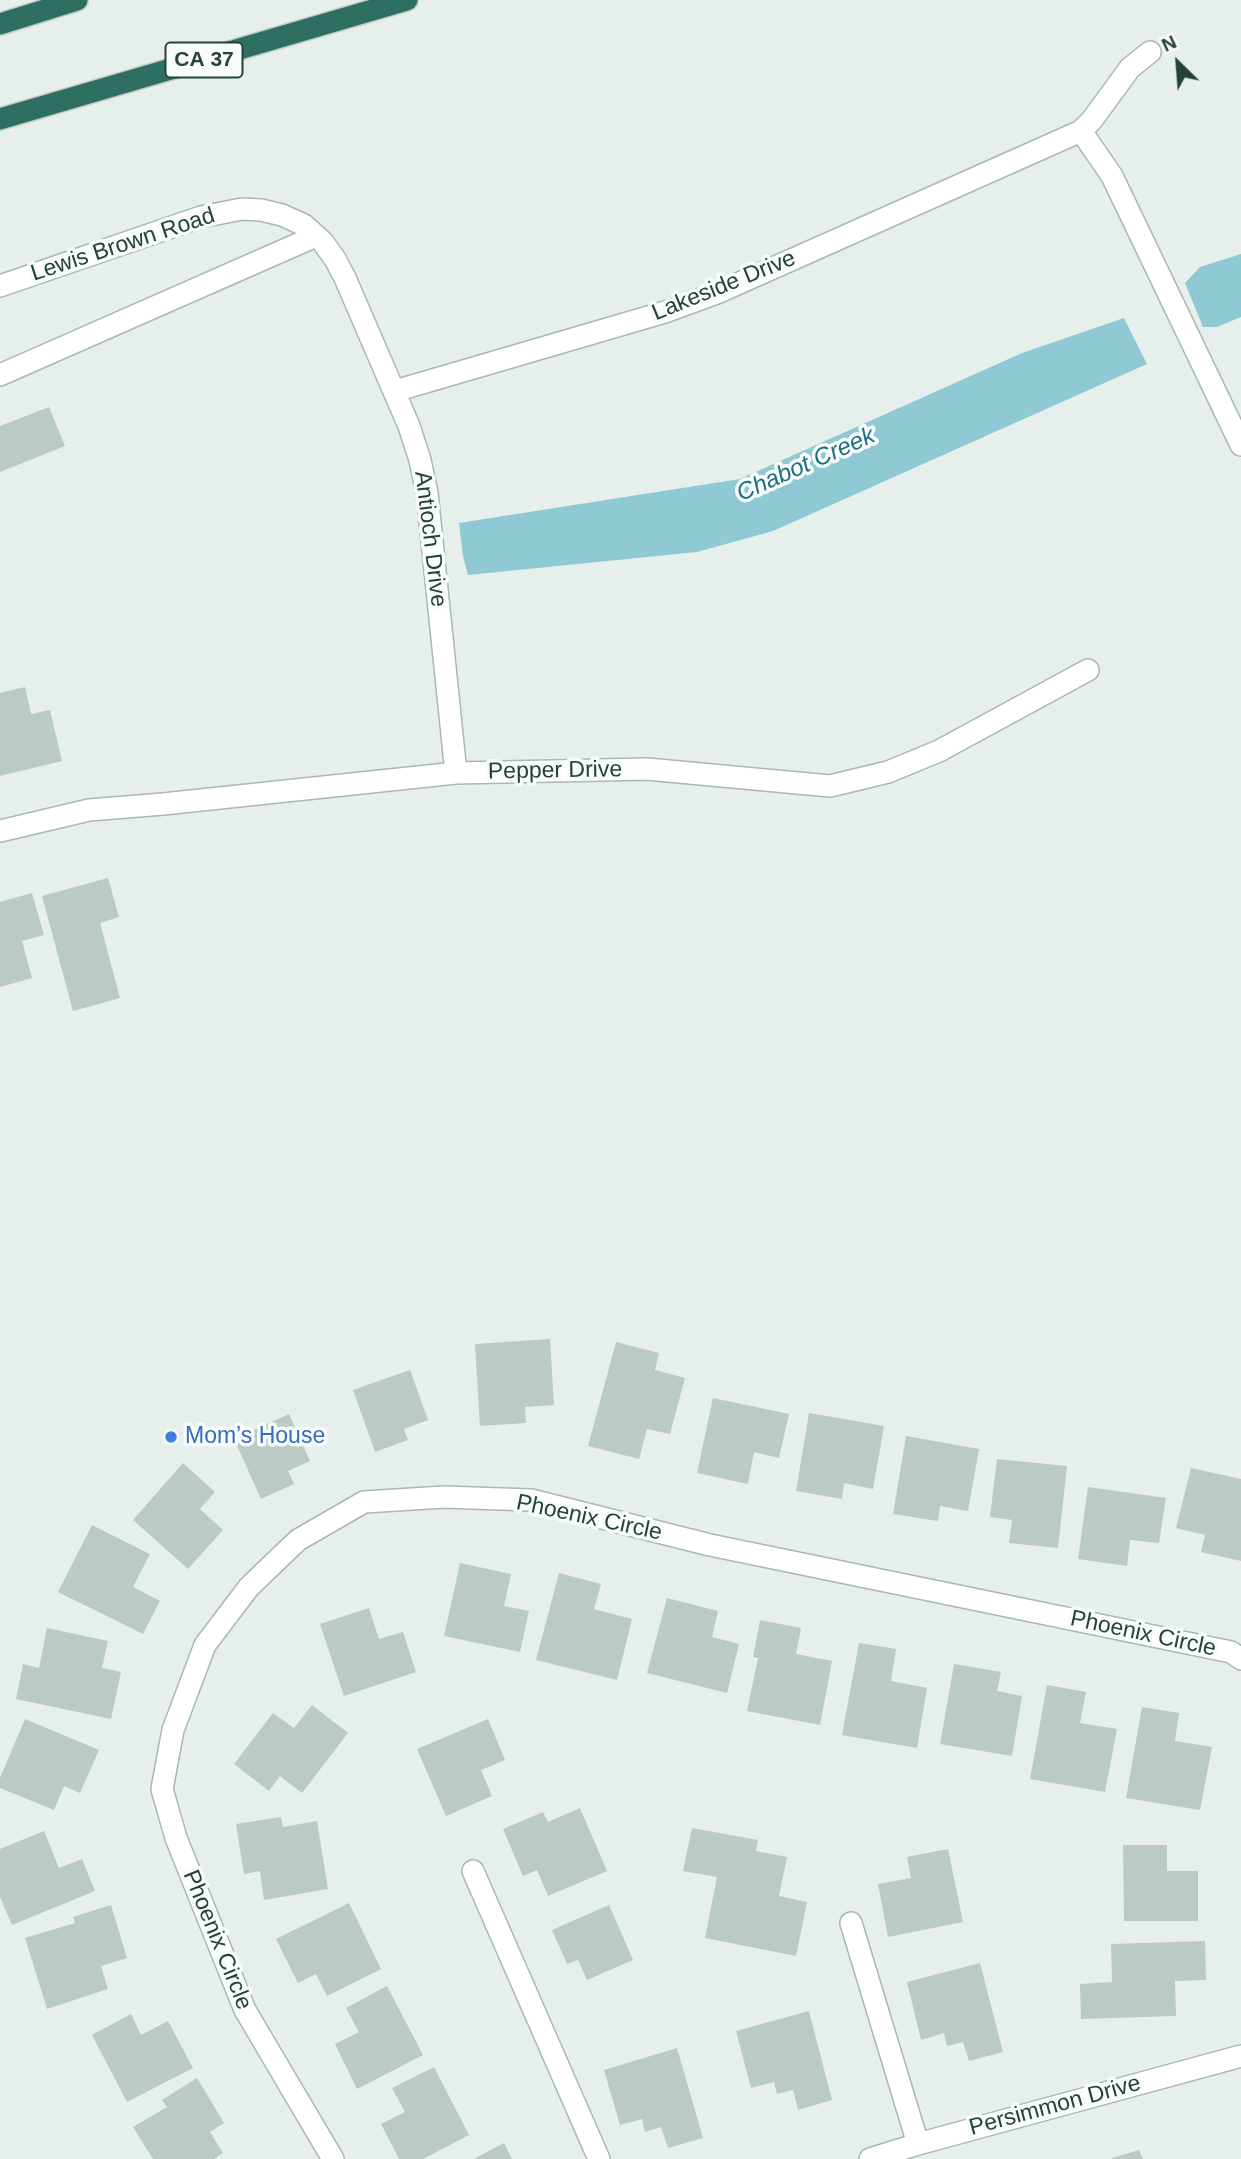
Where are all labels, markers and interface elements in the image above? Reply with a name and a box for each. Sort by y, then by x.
north arrow [1143,28,1213,98]
text: N [1158,31,1180,56]
road number: CA 37 [166,42,242,78]
street label: Lewis Brown Road [28,202,218,288]
street label: Lakeside Drive [648,245,800,327]
water label: Chabot Creek [733,422,879,508]
street label: Antioch Drive [408,469,452,609]
street label: Pepper Drive [488,756,622,786]
place label: Mom’s House [185,1423,325,1451]
marker: Mom’s House [163,1429,179,1445]
street label: Phoenix Circle [514,1489,664,1547]
street label: Phoenix Circle [1068,1605,1218,1663]
street label: Phoenix Circle [176,1866,258,2014]
street label: Persimmon Drive [966,2070,1144,2142]

